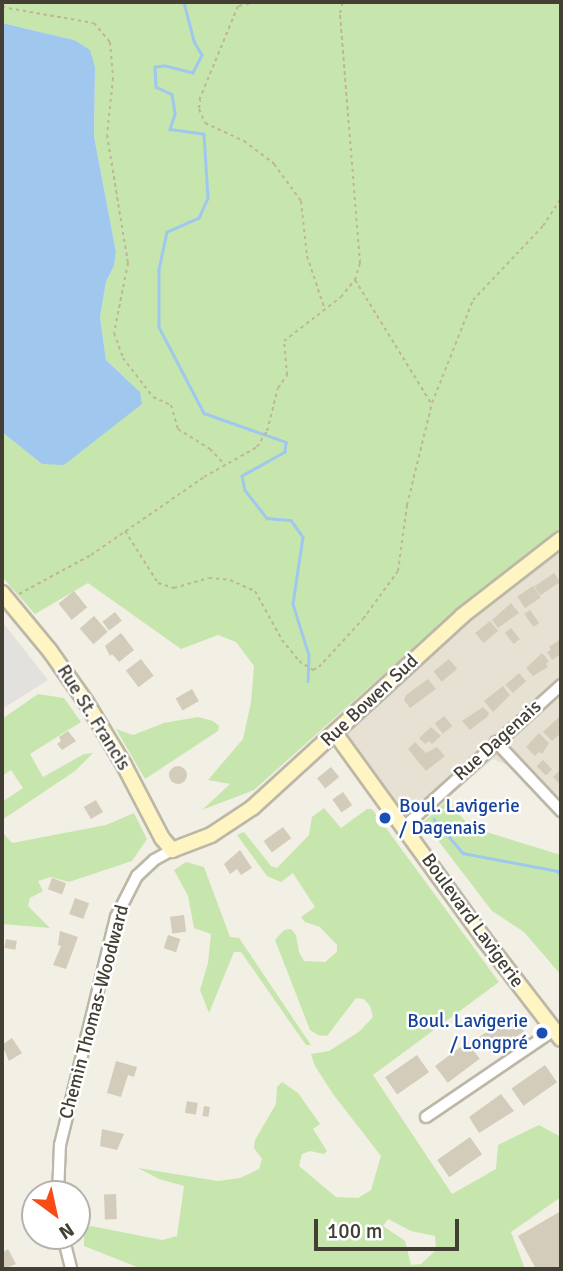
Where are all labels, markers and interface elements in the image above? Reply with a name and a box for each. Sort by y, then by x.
street label: Rue Bowen Sud [317,650,423,752]
street label: Rue St. Francis [51,661,135,775]
street label: Rue Dagenais [450,696,546,786]
place label: Boul. Lavigerie / Dagenais [399,796,520,840]
marker: Boul. Lavigerie / Dagenais [377,810,393,826]
street label: Boulevard Lavigerie [416,850,528,992]
street label: Chemin Thomas-Woodward [55,902,135,1122]
place label: Boul. Lavigerie / Longpré [407,1011,528,1055]
marker: Boul. Lavigerie / Longpré [534,1025,550,1041]
north arrow [21,1180,91,1250]
scale bar [318,1204,463,1248]
text: N [54,1217,78,1245]
text: 100 m [327,1218,382,1244]

